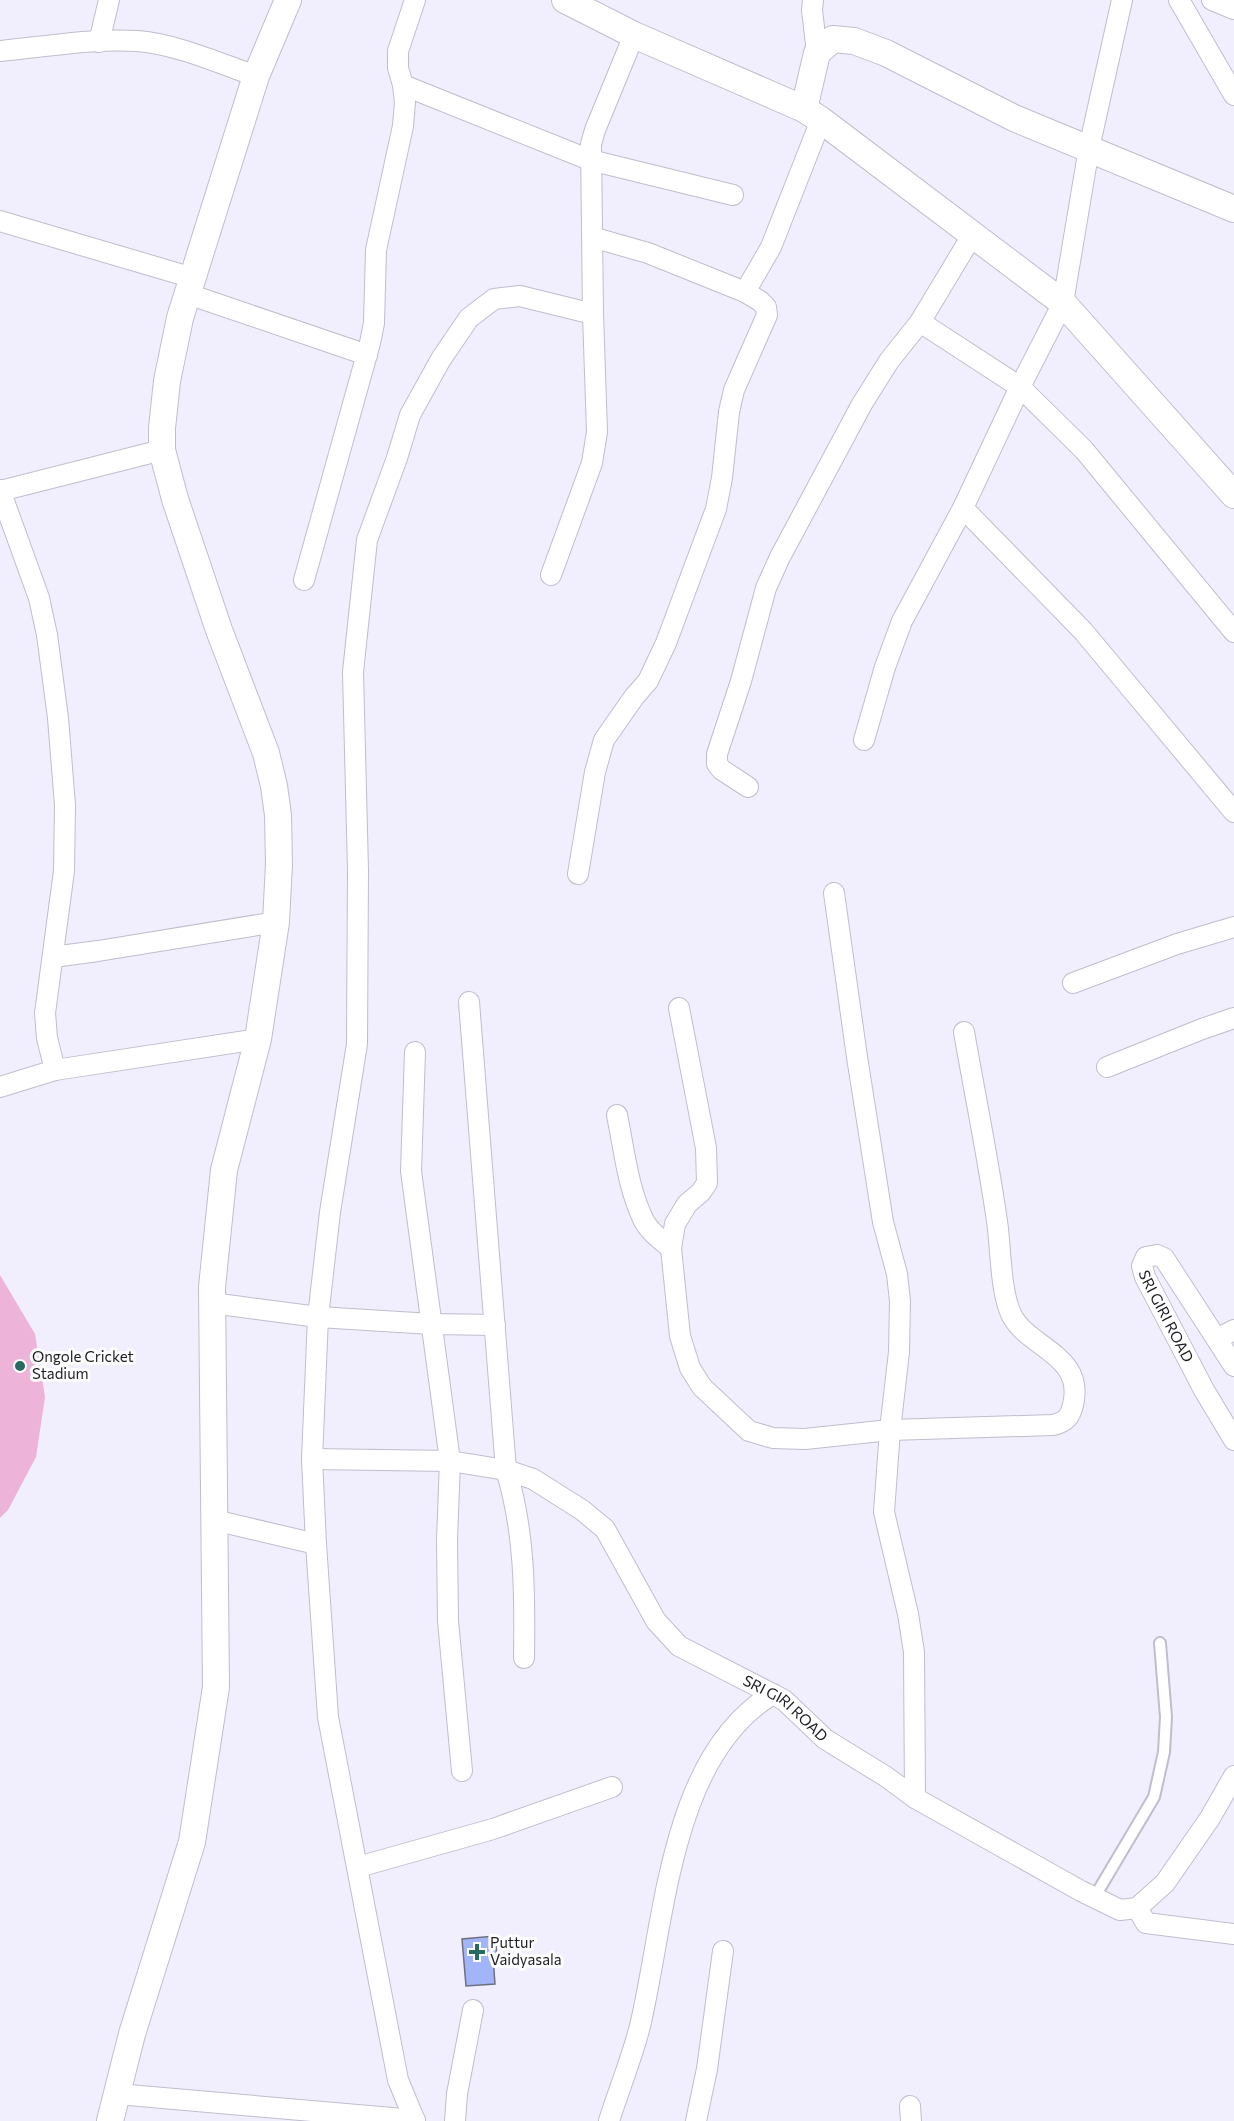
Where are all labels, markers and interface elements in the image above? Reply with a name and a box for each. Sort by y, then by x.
street label: SRI GIRI ROAD [1136,1268,1198,1365]
place label: Ongole Cricket Stadium [32,1347,134,1382]
marker: Ongole Cricket Stadium [13,1359,27,1373]
street label: SRI GIRI ROAD [740,1671,832,1745]
place label: Puttur Vaidyasala [490,1933,562,1968]
marker: Puttur Vaidyasala [468,1943,486,1961]

